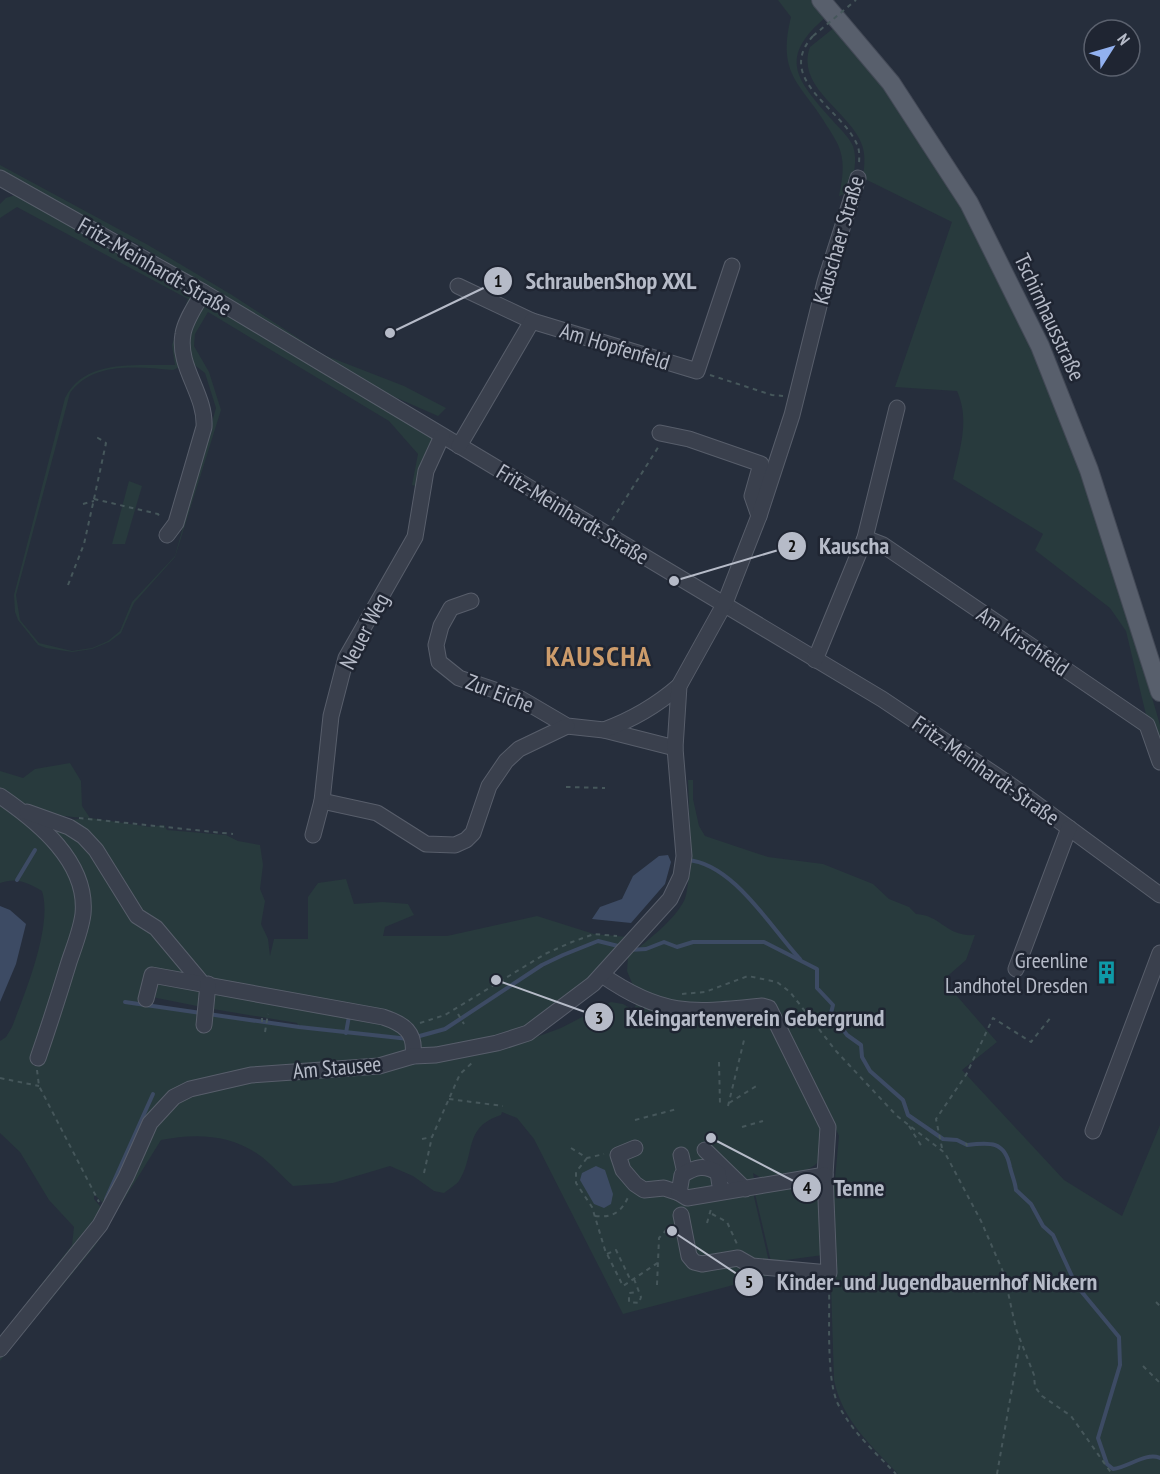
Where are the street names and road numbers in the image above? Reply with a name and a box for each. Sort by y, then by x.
street label: Kauschaer Straße [806,173,870,307]
street label: Fritz-Meinhardt-Straße [73,211,237,321]
street label: Tschirnhausstraße [1008,249,1092,385]
street label: Am Hopfenfeld [557,316,673,376]
street label: Fritz-Meinhardt-Straße [492,457,654,571]
street label: Neuer Weg [333,588,395,674]
street label: Am Kirschfeld [972,600,1074,682]
street label: Zur Eiche [462,667,538,719]
street label: Fritz-Meinhardt-Straße [907,709,1065,831]
street label: Am Stausee [292,1049,382,1085]

